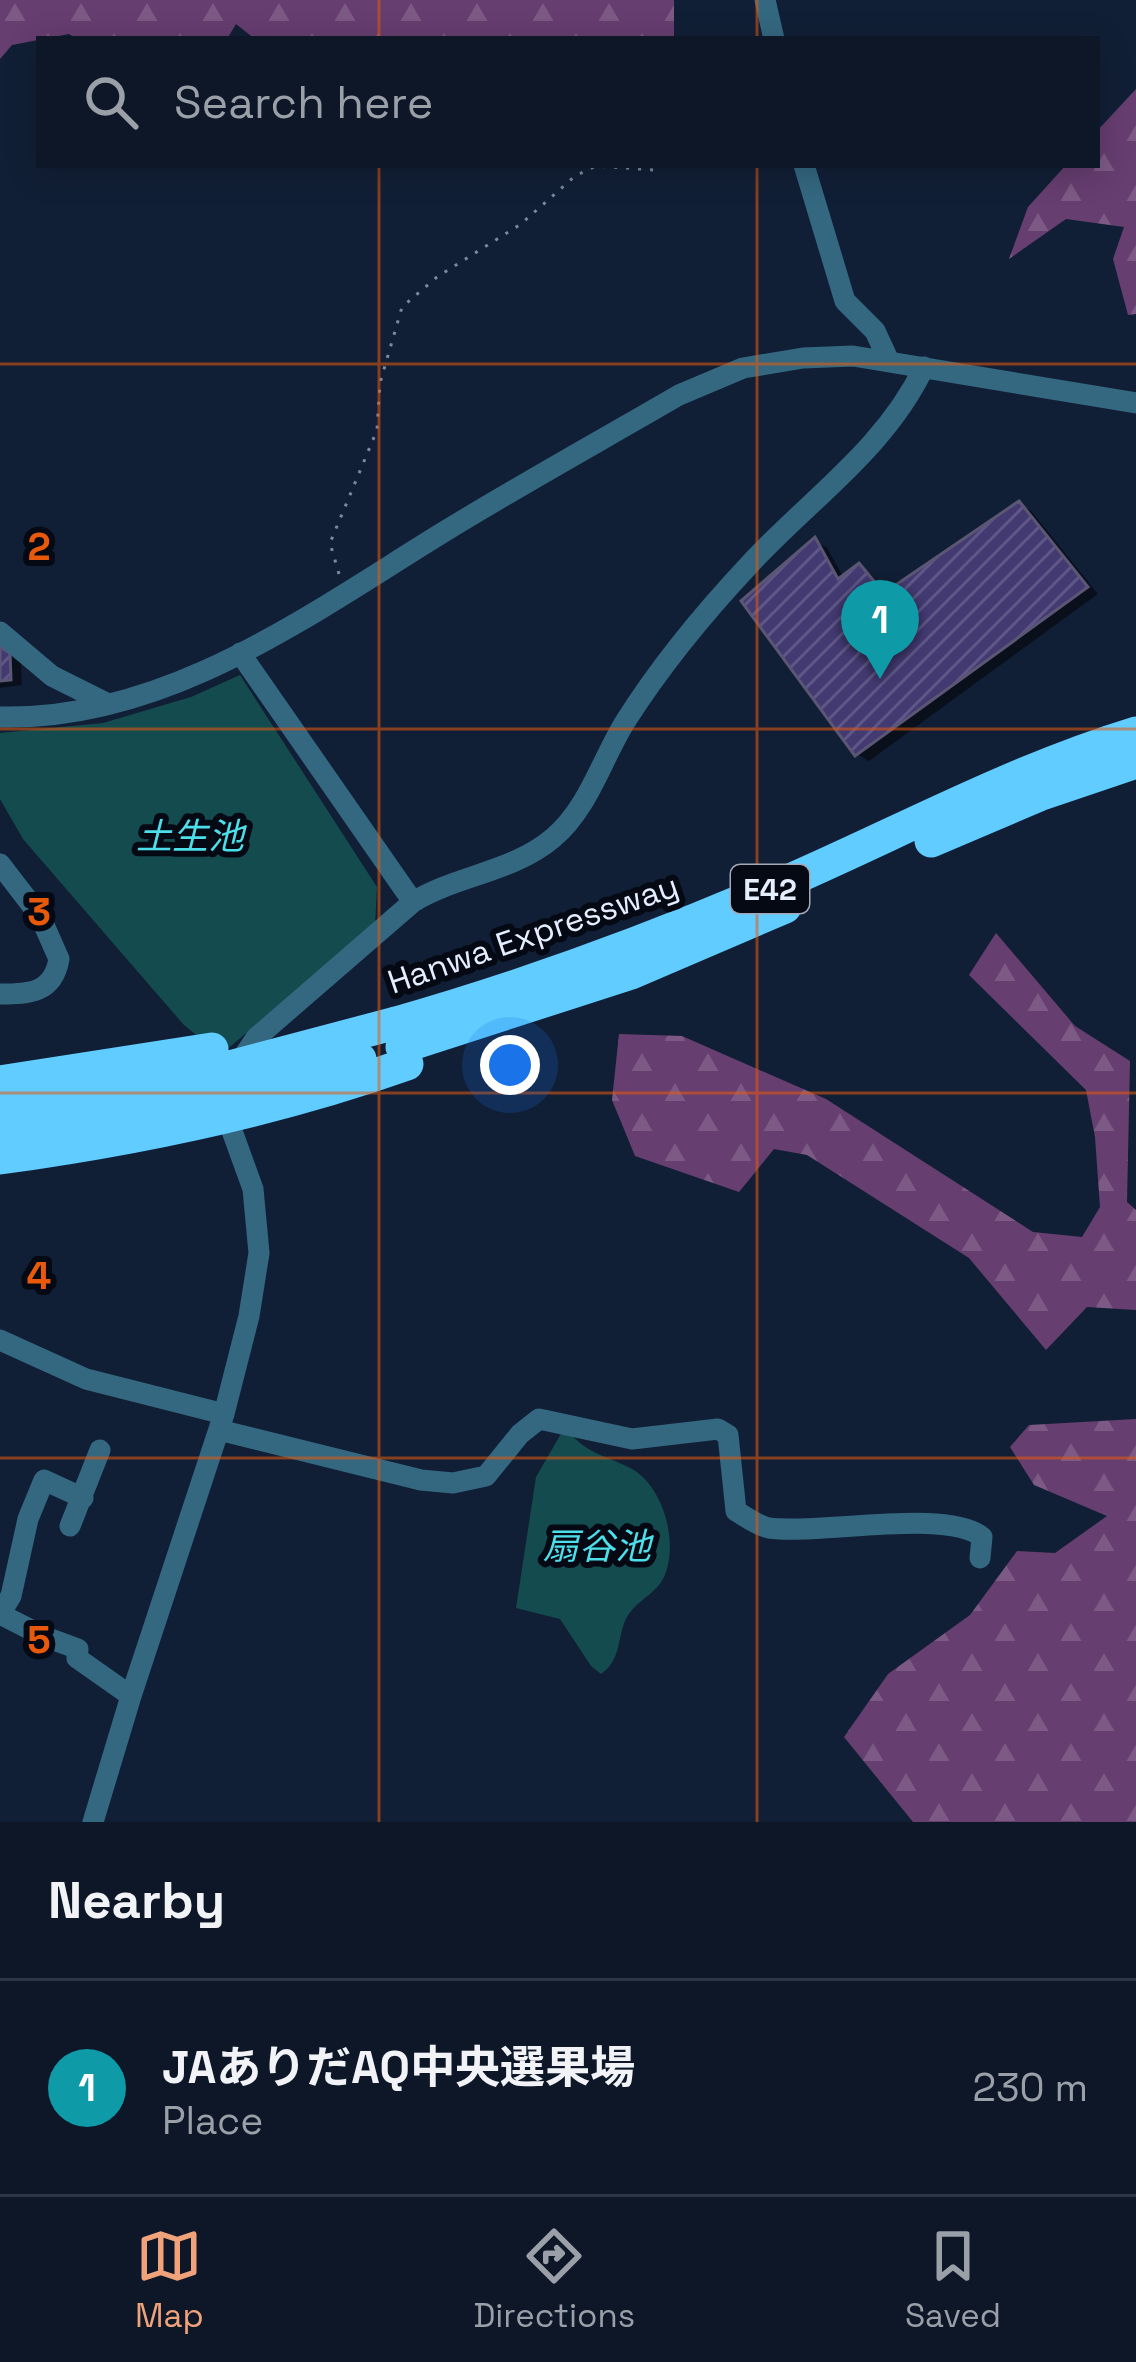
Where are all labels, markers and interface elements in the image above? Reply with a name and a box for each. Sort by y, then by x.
search box [36,36,1100,168]
icon: search [78,69,144,135]
text: Search here [174,74,433,131]
text: 2 [27,522,51,571]
pin: 1 [841,580,919,679]
water label: 土生池 [136,814,247,860]
street label: Hanwa Expressway [382,865,684,1003]
road number: E42 [731,865,809,913]
text: 3 [27,887,51,936]
your location [480,1035,540,1095]
text: 4 [27,1251,51,1300]
water label: 扇谷池 [543,1524,654,1570]
text: 5 [27,1615,51,1664]
text: Nearby [48,1868,225,1933]
text: JAありだAQ中央選果場 [162,2039,635,2096]
text: 1 [78,2063,96,2112]
text: 230 m [973,2063,1088,2112]
text: Place [162,2096,263,2145]
tab: Map [135,2223,204,2337]
tab: Directions [473,2223,635,2337]
tab: Saved [905,2223,1001,2337]

